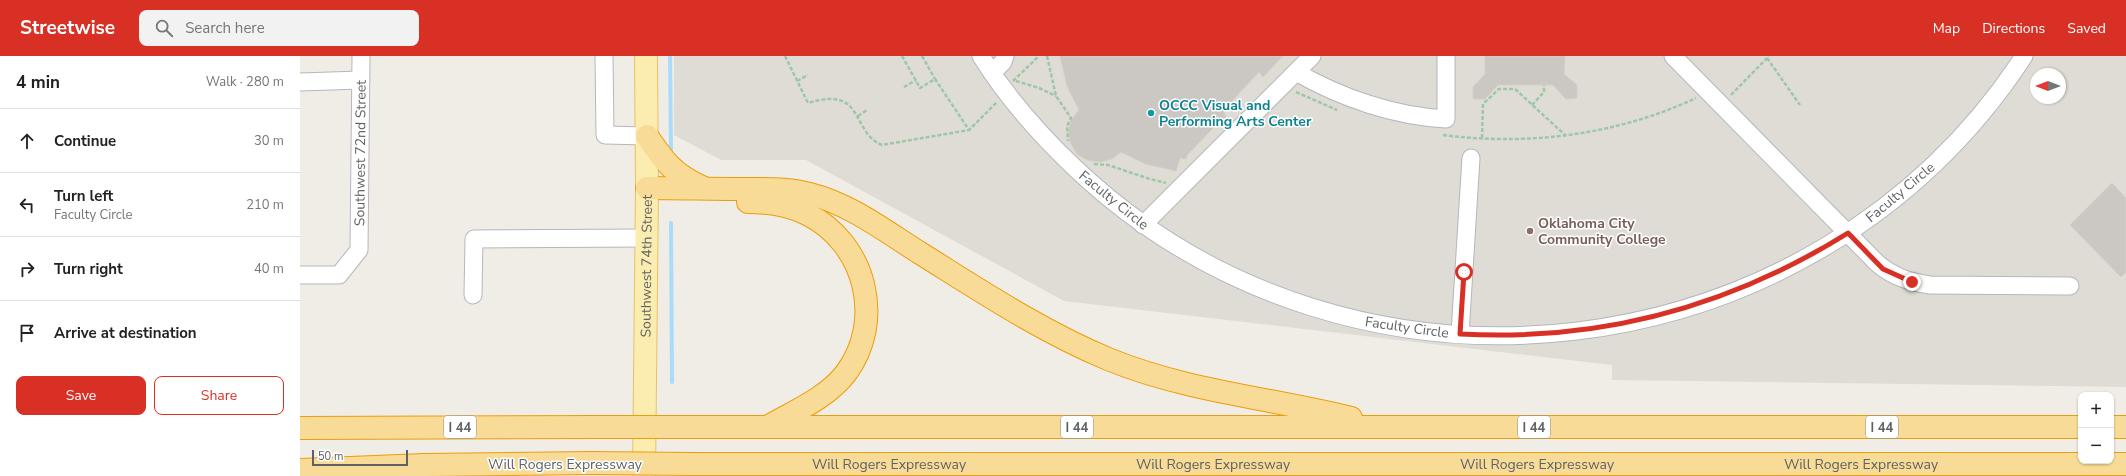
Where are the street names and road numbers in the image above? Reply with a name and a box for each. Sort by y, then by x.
street label: Southwest 72nd Street [350,80,371,226]
street label: Faculty Circle [1862,158,1939,227]
street label: Faculty Circle [1075,166,1153,234]
street label: Southwest 74th Street [636,194,657,338]
street label: Faculty Circle [1364,312,1450,343]
road number: I 44 [444,416,476,438]
road number: I 44 [1061,416,1093,438]
road number: I 44 [1518,416,1550,438]
road number: I 44 [1866,416,1898,438]
street label: Will Rogers Expressway [488,455,643,474]
street label: Will Rogers Expressway [812,455,967,474]
street label: Will Rogers Expressway [1136,455,1291,474]
street label: Will Rogers Expressway [1460,455,1615,474]
street label: Will Rogers Expressway [1784,455,1939,474]

